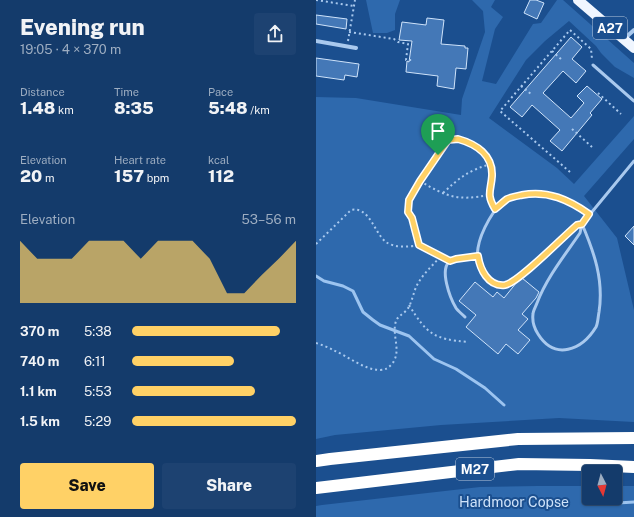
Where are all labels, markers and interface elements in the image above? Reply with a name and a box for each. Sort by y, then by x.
button: share [254,13,296,55]
text: Evening run [20,14,145,40]
road number: A27 [593,17,627,39]
text: 19:05 · 4 × 370 m [20,42,121,57]
text: Distance [20,86,65,98]
text: Time [114,86,139,98]
text: Pace [208,86,233,98]
text: 1.48 [20,98,55,118]
text: 8:35 [114,98,154,118]
text: 5:48 [208,98,248,118]
text: km [55,104,74,116]
text: /km [248,104,270,116]
pin [421,114,455,155]
icon: arrive [427,120,449,142]
text: Elevation [20,154,67,166]
text: Heart rate [114,154,166,166]
text: kcal [208,154,229,166]
text: 20 [20,166,42,186]
text: 157 [114,166,144,186]
text: 112 [208,166,234,186]
text: m [42,172,55,184]
text: bpm [144,172,169,184]
text: Elevation [20,212,75,227]
text: 53–56 m [241,212,296,227]
text: 370 m [20,324,59,339]
text: 5:38 [84,324,112,339]
text: 740 m [20,354,59,369]
text: 6:11 [84,354,106,369]
text: 1.1 km [20,384,57,399]
text: 5:53 [84,384,112,399]
text: 1.5 km [20,414,60,429]
text: 5:29 [84,414,111,429]
road number: M27 [456,458,494,480]
button: Save [20,463,154,509]
button: Share [162,463,296,509]
north arrow [582,465,622,505]
map controls [582,465,622,505]
park label: Hardmoor Copse [459,494,569,510]

